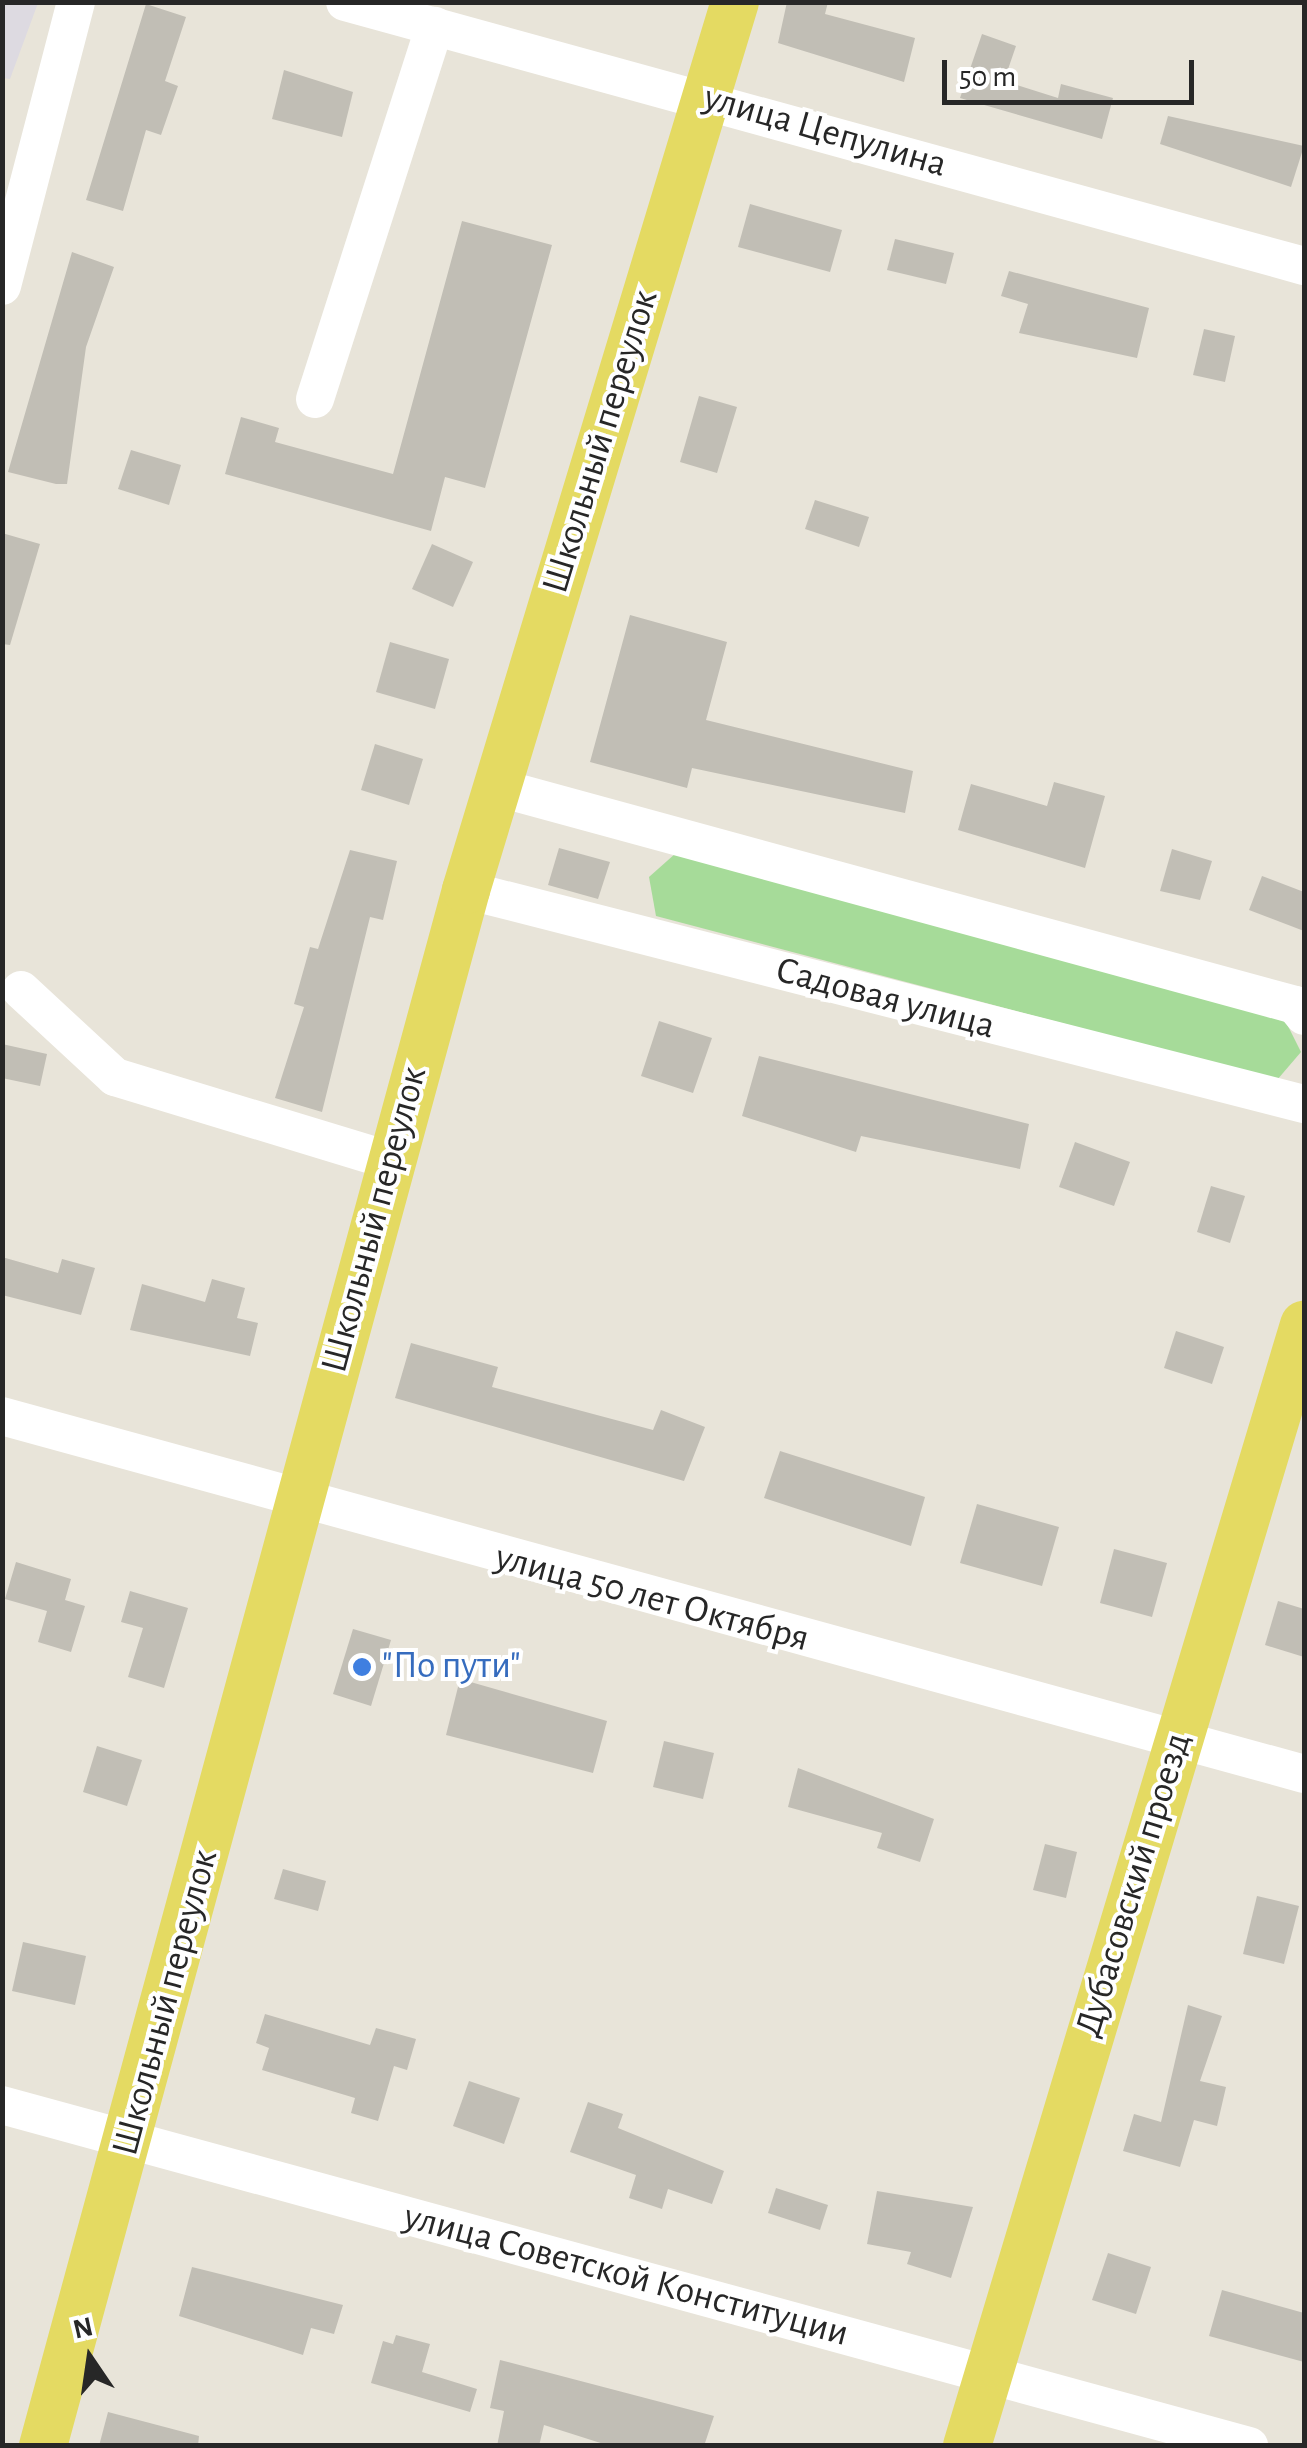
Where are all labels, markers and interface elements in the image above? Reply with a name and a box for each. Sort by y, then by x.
scale bar [947,40,1200,102]
text: 50 m [959,62,1016,92]
street label: улица Цепулина [698,76,952,188]
street label: Школьный переулок [533,285,669,599]
street label: Садовая улица [770,948,1000,1050]
street label: Школьный переулок [312,1062,438,1378]
street label: улица 50 лет Октября [490,1535,814,1663]
place label: "По пути" [382,1644,521,1690]
marker: "По пути" [351,1656,373,1678]
street label: Дубасовский проезд [1066,1728,1202,2042]
street label: Школьный переулок [103,1845,229,2161]
street label: улица Советской Конституции [399,2195,853,2357]
north arrow [40,2308,140,2408]
text: N [71,2313,96,2345]

